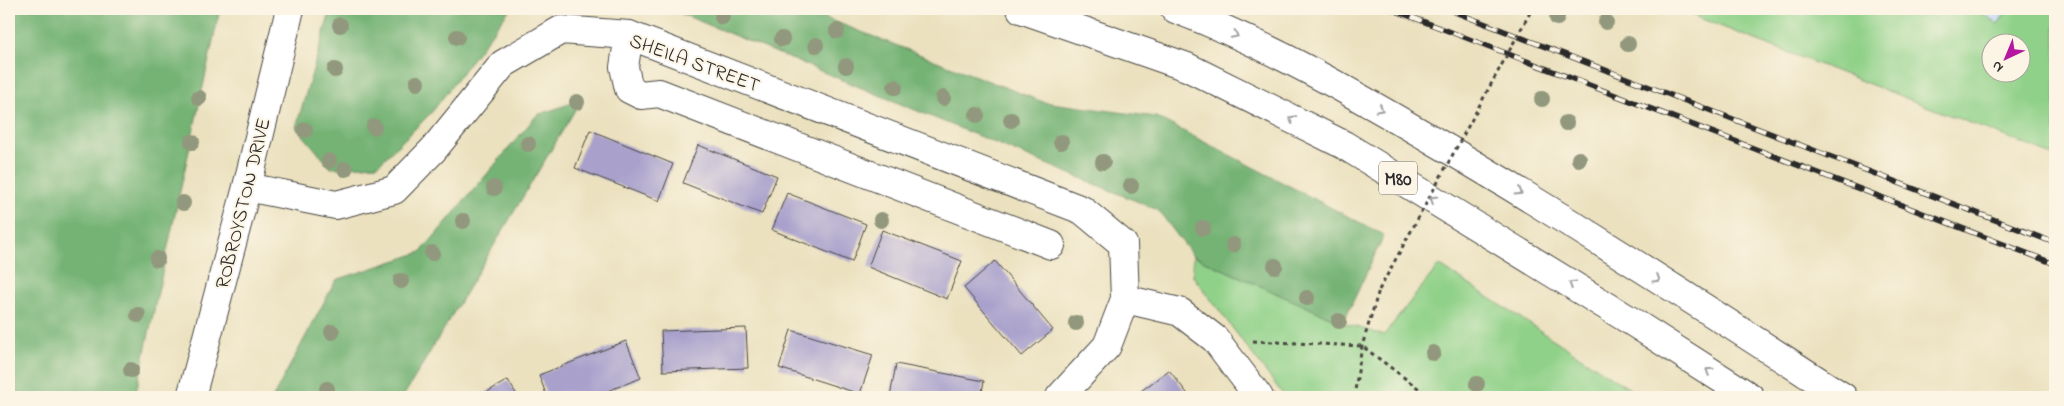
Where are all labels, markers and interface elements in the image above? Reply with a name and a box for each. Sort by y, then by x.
street label: SHEILA STREET [625,27,764,101]
one-way arrow [1230,29,1239,39]
north arrow [1982,32,2032,82]
text: N [1987,55,2009,77]
one-way arrow [1375,102,1384,112]
street label: ROBROYSTON DRIVE [209,115,280,292]
one-way arrow [1288,115,1297,125]
road number: M80 [1379,162,1417,194]
one-way arrow [1514,186,1523,196]
one-way arrow [1430,195,1439,205]
one-way arrow [1652,272,1661,282]
one-way arrow [1568,281,1577,290]
one-way arrow [1706,368,1715,377]

